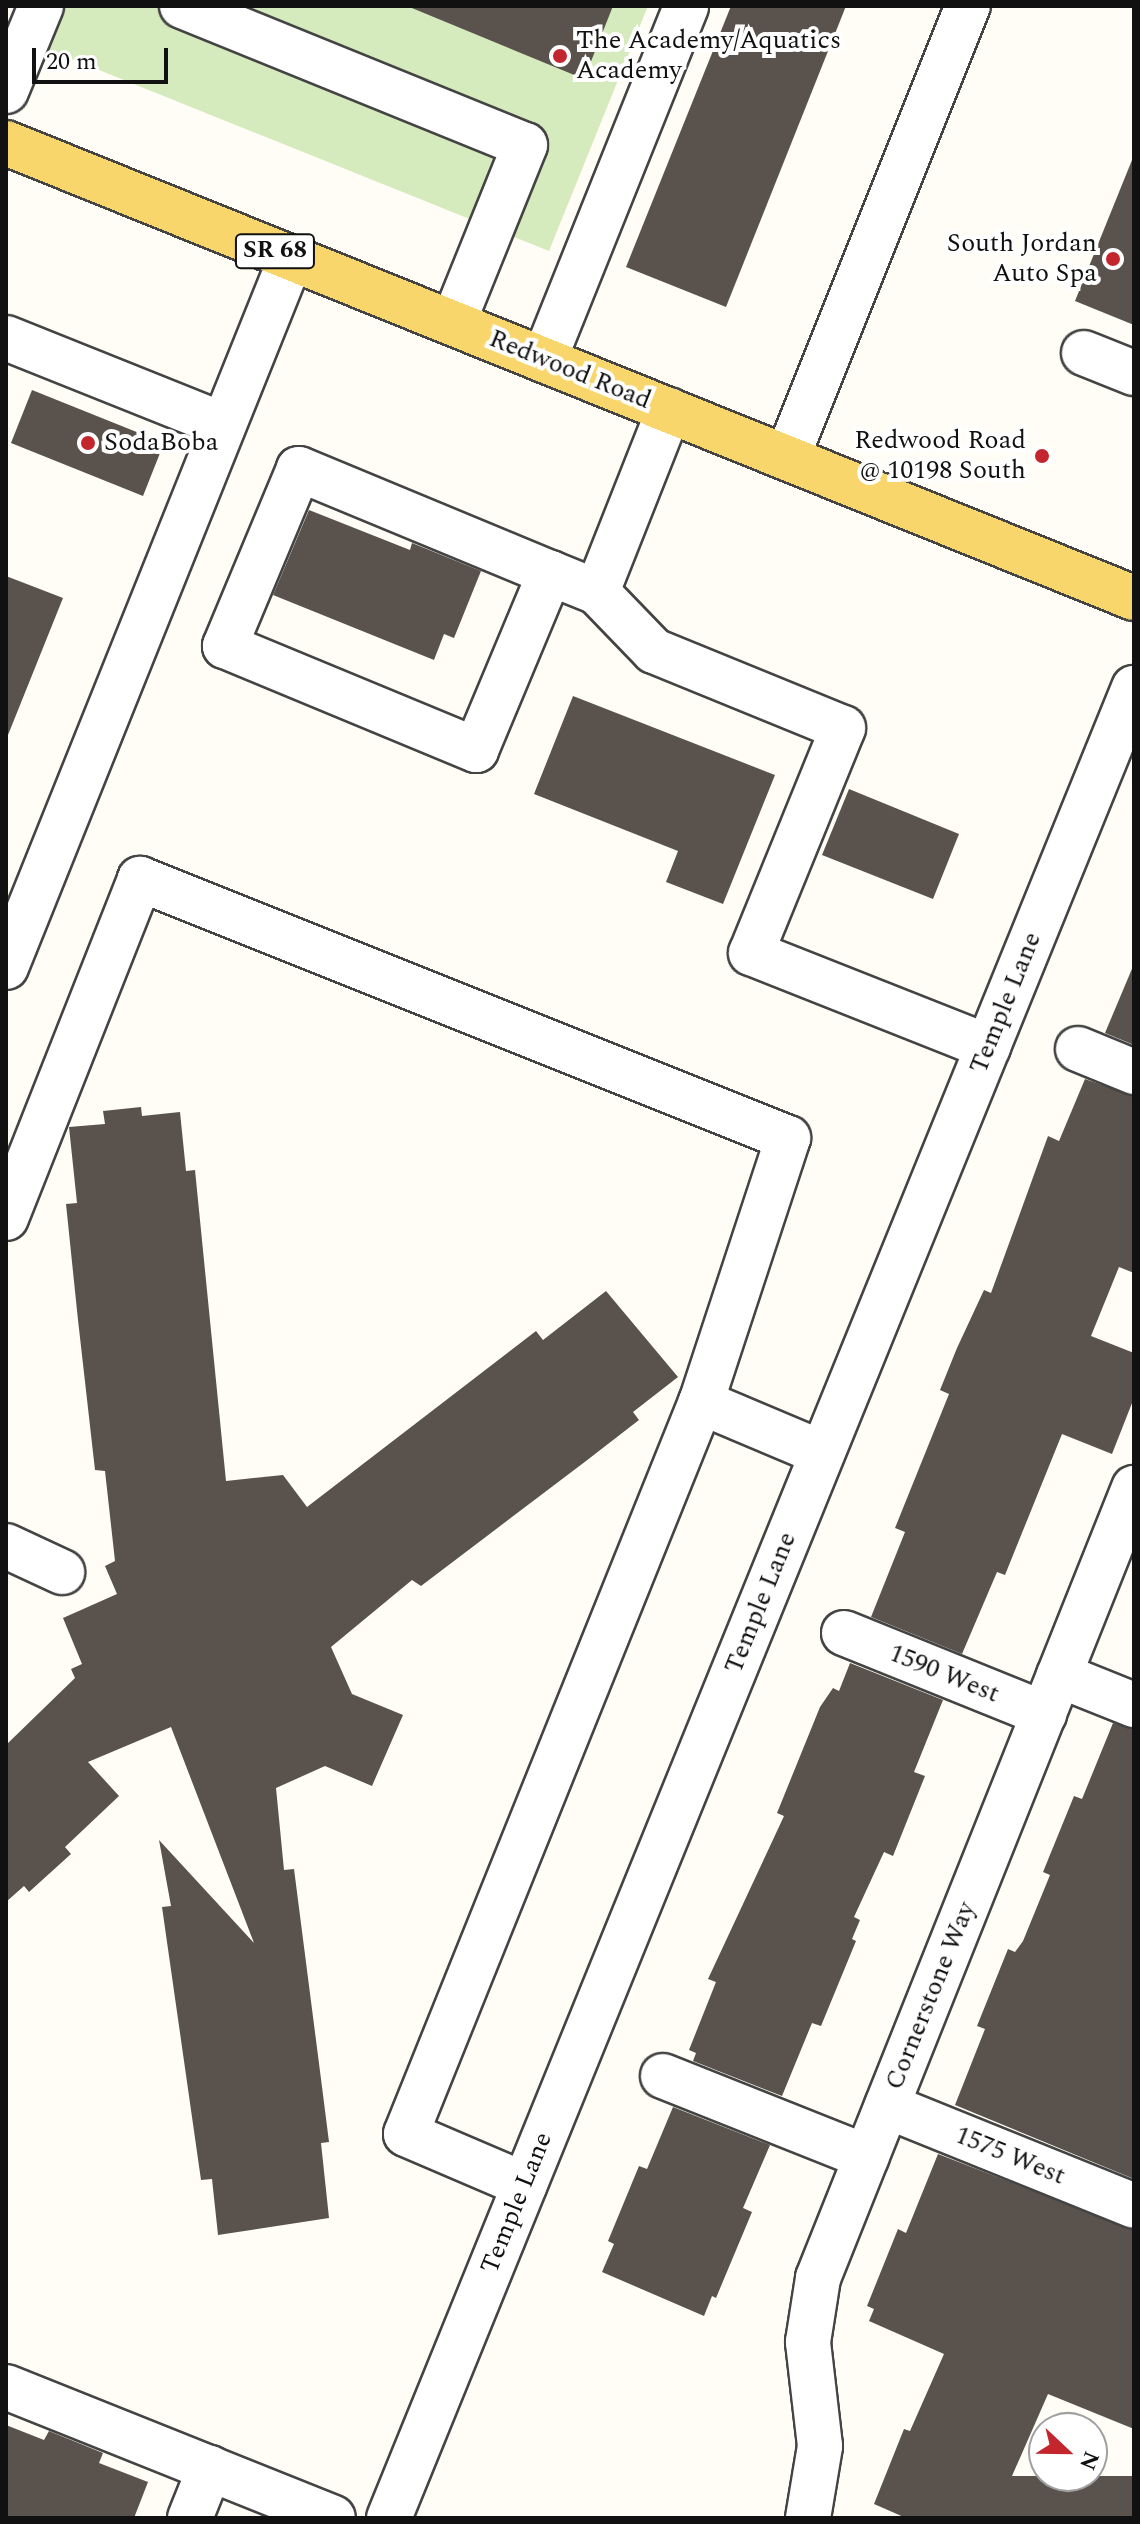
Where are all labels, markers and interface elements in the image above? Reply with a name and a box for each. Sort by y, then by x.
place label: The Academy/Aquatics Academy [576,25,841,86]
scale bar [36,32,172,82]
text: 20 m [46,44,97,80]
marker: The Academy/Aquatics Academy [551,47,569,65]
place label: South Jordan Auto Spa [947,228,1097,290]
road number: SR 68 [233,231,317,271]
marker: South Jordan Auto Spa [1104,250,1122,268]
street label: Redwood Road [484,323,656,417]
place label: Redwood Road @ 10198 South [854,425,1026,486]
place label: SodaBoba [104,427,218,459]
marker: SodaBoba [79,434,97,452]
marker: Redwood Road @ 10198 South [1033,447,1051,465]
street label: Temple Lane [964,928,1048,1078]
street label: Temple Lane [719,1528,803,1678]
street label: 1590 West [884,1638,1004,1710]
street label: Cornerstone Way [879,1898,983,2094]
street label: 1575 West [950,2120,1070,2192]
street label: Temple Lane [475,2128,559,2278]
north arrow [1028,2412,1108,2492]
text: N [1070,2446,1108,2475]

